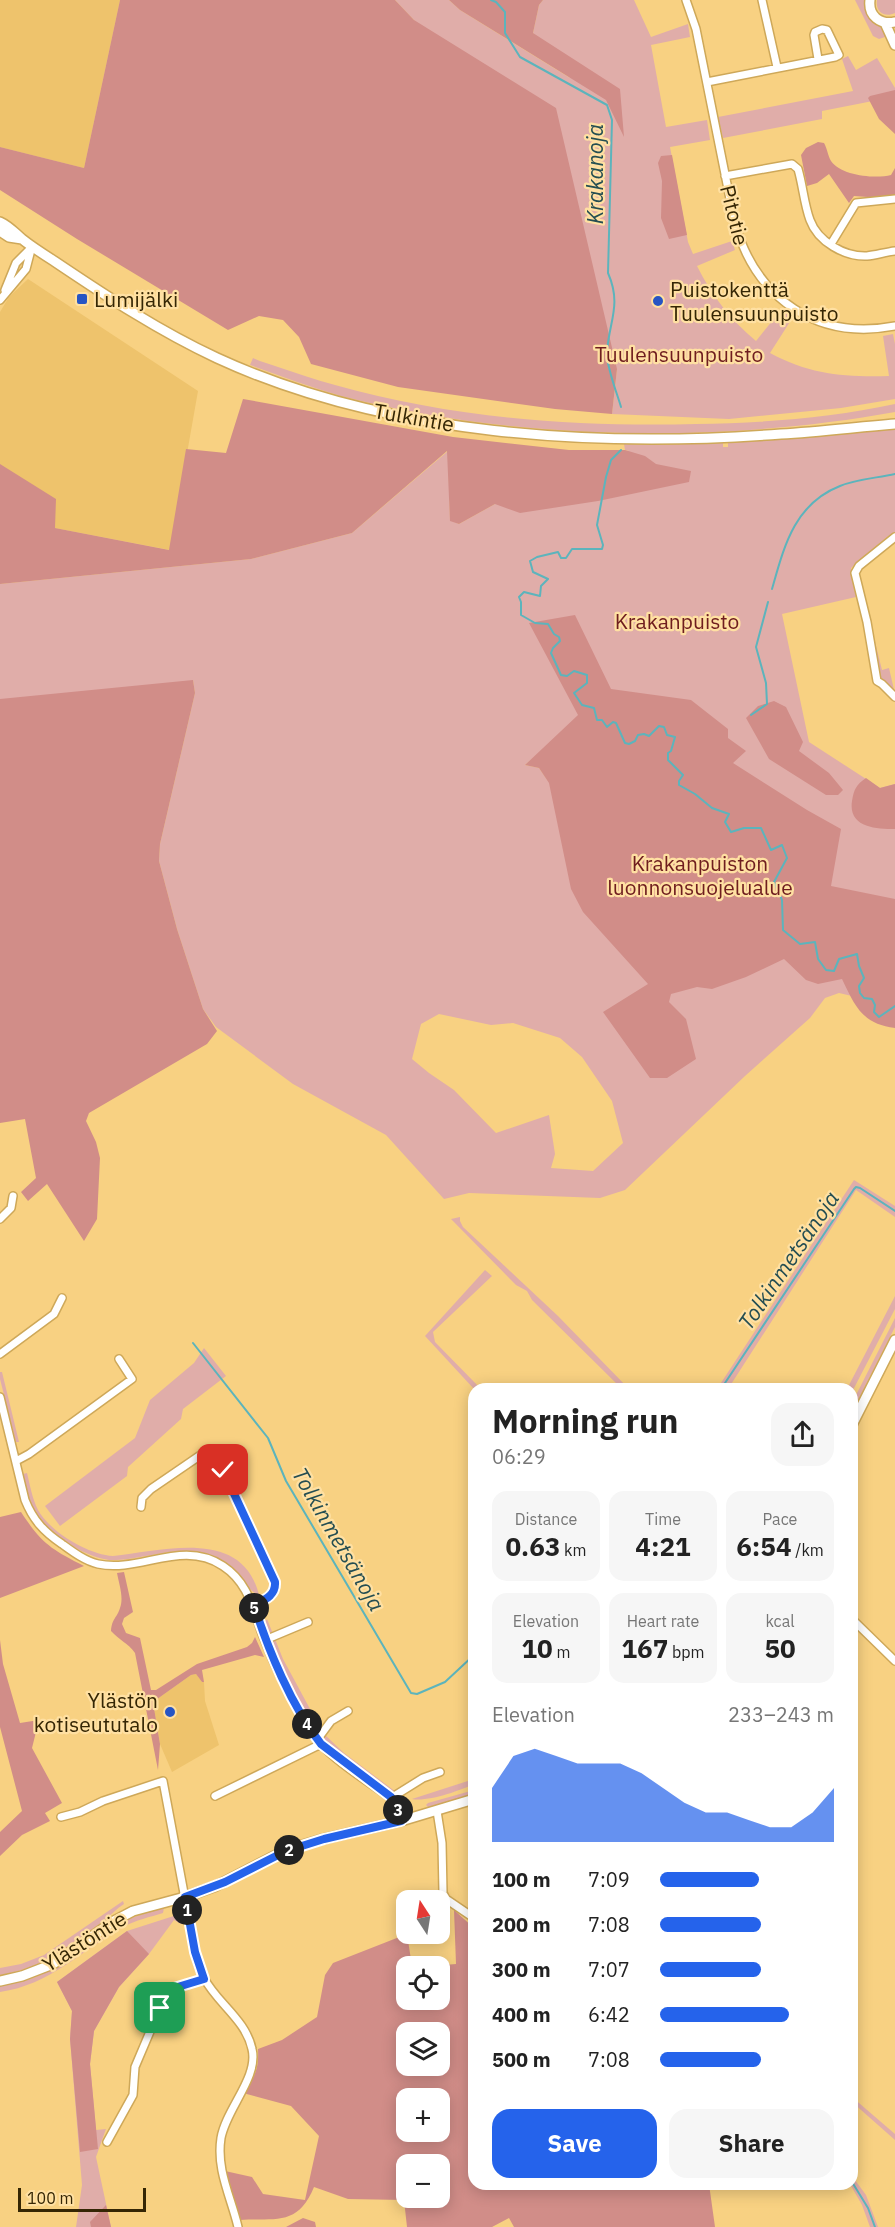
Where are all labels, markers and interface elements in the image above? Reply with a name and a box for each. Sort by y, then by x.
water label: Krakanoja [580,124,609,224]
street label: Pitotie [714,182,756,248]
place label: Puistokenttä Tuulensuunpuisto [670,275,838,327]
place label: Lumijälki [94,285,178,313]
marker: Lumijälki [75,292,89,306]
marker: Puistokenttä Tuulensuunpuisto [651,294,665,308]
park label: Tuulensuunpuisto [595,340,763,368]
street label: Tulkintie [372,396,456,438]
park label: Krakanpuisto [615,607,739,635]
park label: Krakanpuiston luonnonsuojelualue [607,849,793,901]
water label: Tolkinmetsänoja [731,1185,845,1335]
text: Morning run [492,1399,678,1442]
button: share [771,1403,834,1466]
text: 06:29 [492,1443,546,1470]
pin [197,1444,248,1495]
icon: check [206,1453,239,1486]
water label: Tolkinmetsänoja [286,1462,392,1616]
text: Distance [515,1509,577,1529]
text: Time [645,1509,681,1529]
text: Pace [763,1509,797,1529]
text: 0.63 [505,1529,560,1563]
text: 4:21 [635,1529,691,1563]
text: 6:54 [736,1529,792,1563]
text: km [560,1540,587,1560]
text: /km [792,1540,824,1560]
pin: 5 [239,1593,269,1623]
text: 5 [249,1598,259,1618]
text: Elevation [513,1611,579,1631]
text: Heart rate [627,1611,699,1631]
text: kcal [765,1611,795,1631]
text: 10 [522,1631,553,1665]
text: 167 [621,1631,668,1665]
text: 50 [764,1631,796,1665]
text: m [553,1642,570,1662]
text: bpm [668,1642,705,1662]
place label: Ylästön kotiseututalo [34,1686,158,1738]
text: Elevation [492,1701,575,1728]
text: 233–243 m [728,1701,834,1728]
marker: Ylästön kotiseututalo [163,1705,177,1719]
pin: 4 [292,1709,322,1739]
text: 4 [302,1714,312,1734]
pin: 3 [383,1795,413,1825]
text: 3 [393,1800,403,1820]
pin: 2 [274,1835,304,1865]
text: 2 [284,1840,294,1860]
text: 100 m [492,1866,551,1893]
text: 7:09 [588,1866,630,1893]
north arrow [396,1890,450,1944]
map controls [396,1890,450,2208]
pin: 1 [172,1895,202,1925]
text: 1 [182,1900,192,1920]
street label: Ylästöntie [36,1904,132,1978]
text: 200 m [492,1911,551,1938]
text: 7:08 [588,1911,630,1938]
button: locate [396,1956,450,2010]
text: 300 m [492,1956,551,1983]
text: 7:07 [588,1956,630,1983]
pin [134,1982,185,2033]
icon: arrive [143,1991,176,2024]
text: 400 m [492,2001,551,2028]
text: 6:42 [588,2001,630,2028]
button: layers [396,2022,450,2076]
text: 500 m [492,2046,551,2073]
text: 7:08 [588,2046,630,2073]
button: + [396,2088,450,2142]
button: Save [492,2109,657,2178]
button: Share [669,2109,834,2178]
button: − [396,2154,450,2208]
scale bar [18,2185,146,2212]
text: 100 m [27,2188,74,2208]

